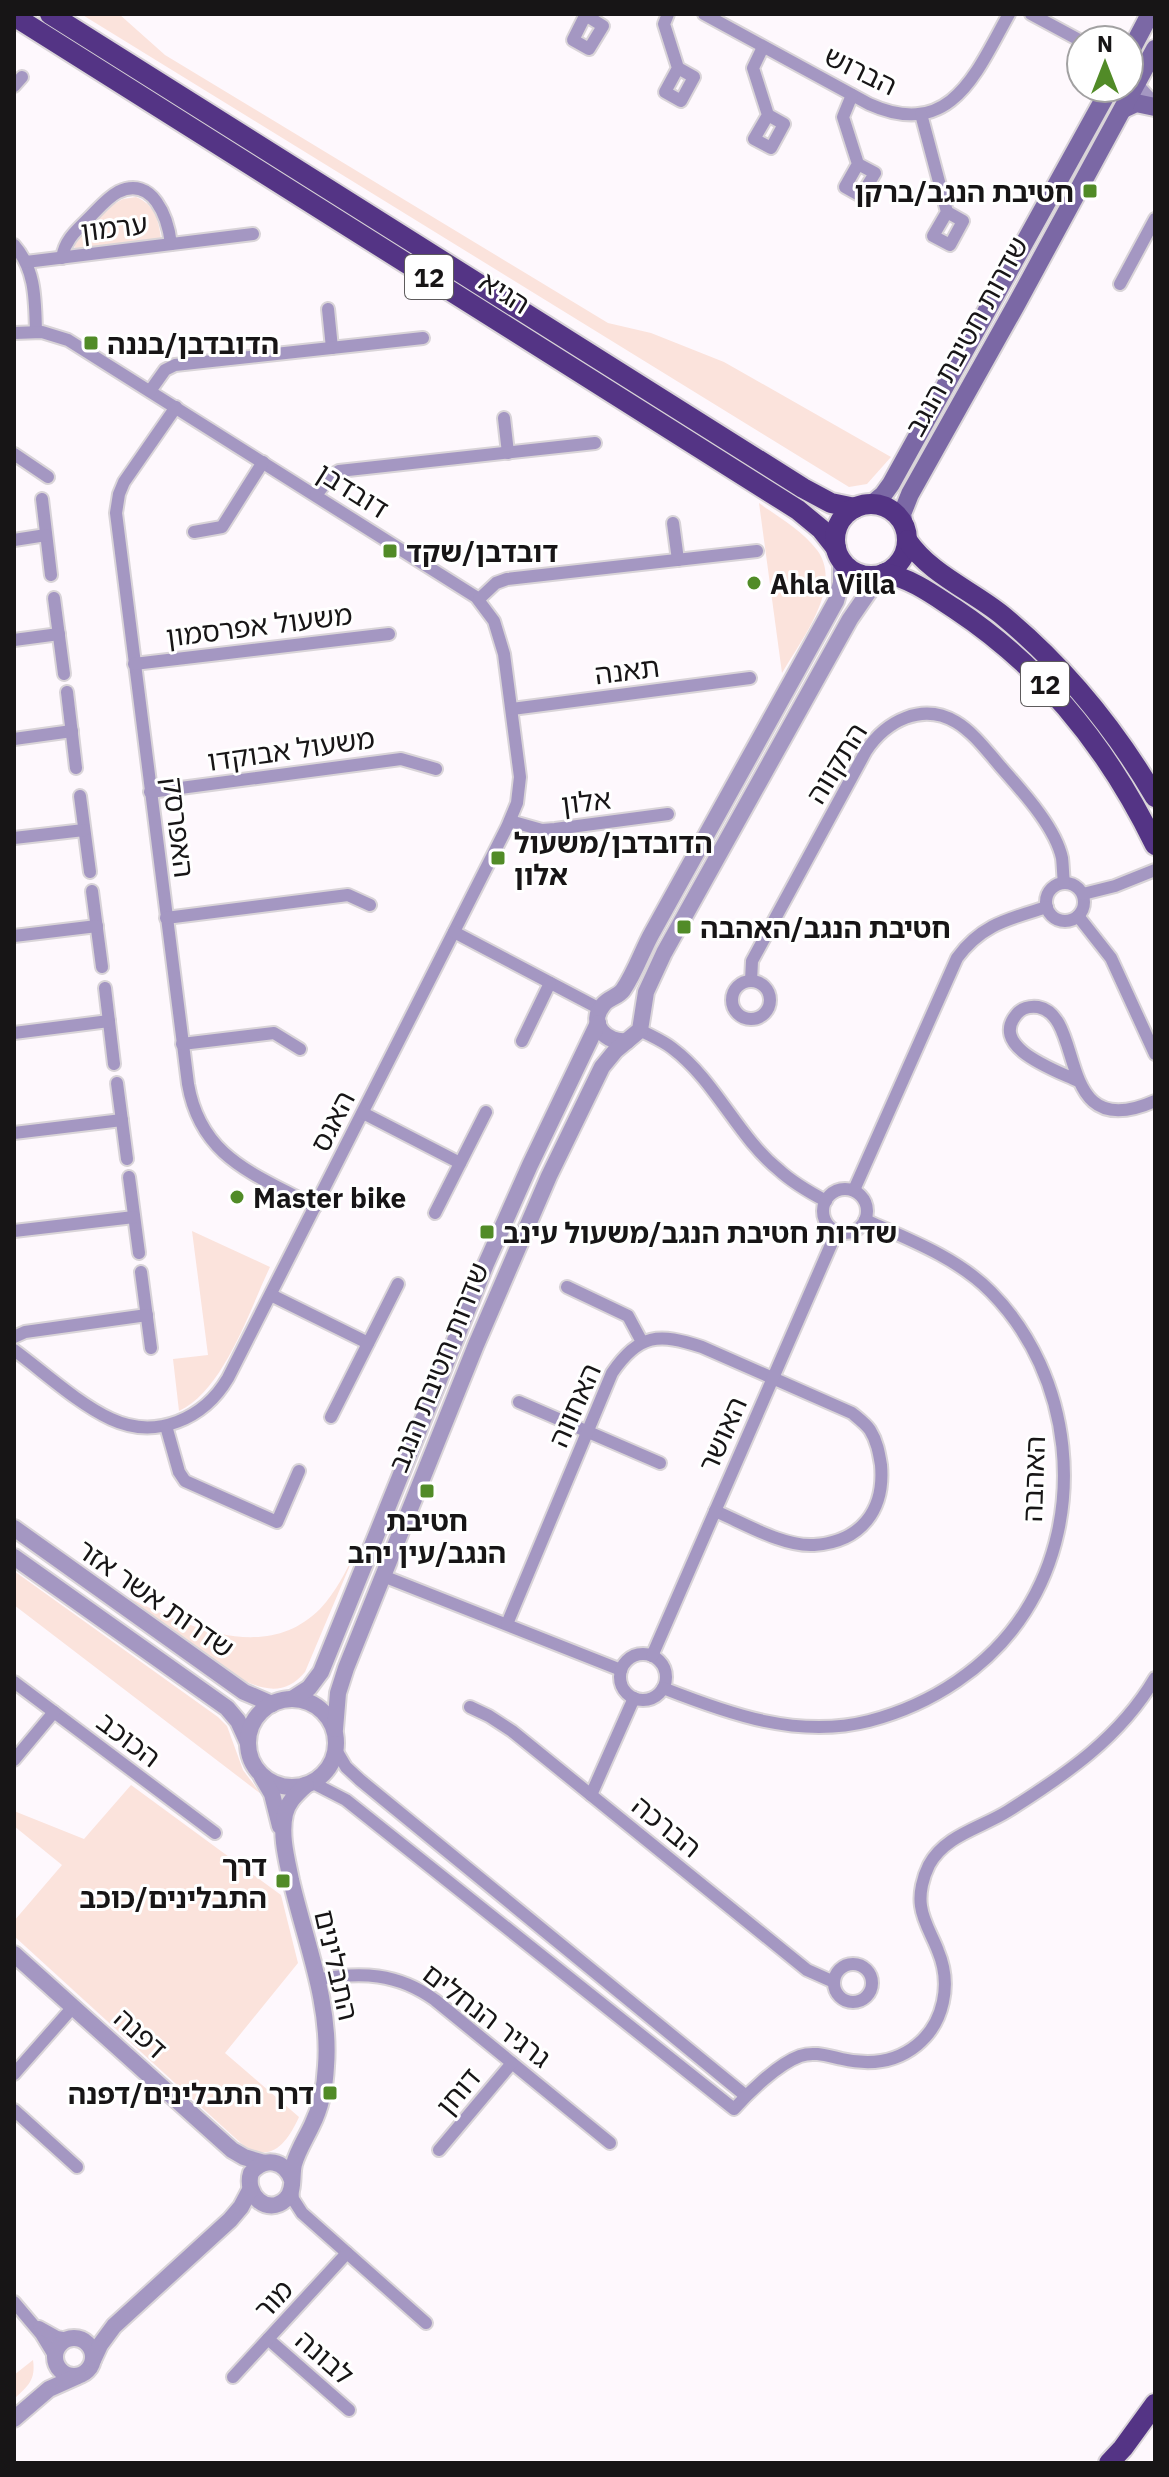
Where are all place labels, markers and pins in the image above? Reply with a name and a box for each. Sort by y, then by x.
place label: חטיבת הנגב/ברקן [854,173,1074,210]
marker: חטיבת הנגב/ברקן [1081,182,1099,200]
place label: הדובדבן/בננה [107,325,279,362]
marker: הדובדבן/בננה [82,334,100,352]
place label: דובדבן/שקד [406,533,558,570]
marker: דובדבן/שקד [381,542,399,560]
place label: Ahla Villa [770,565,896,602]
marker: Ahla Villa [745,574,763,592]
place label: הדובדבן/משעול אלון [514,824,713,893]
marker: הדובדבן/משעול אלון [489,849,507,867]
place label: חטיבת הנגב/האהבה [700,909,951,946]
marker: חטיבת הנגב/האהבה [675,918,693,936]
place label: Master bike [253,1179,406,1216]
marker: Master bike [228,1188,246,1206]
place label: שדרות חטיבת הנגב/משעול עינב [503,1214,897,1251]
marker: שדרות חטיבת הנגב/משעול עינב [478,1223,496,1241]
marker: חטיבת הנגב/עין יהב [418,1482,436,1500]
place label: חטיבת הנגב/עין יהב [348,1502,506,1571]
place label: דרך התבלינים/כוכב [79,1847,267,1916]
marker: דרך התבלינים/כוכב [274,1872,292,1890]
place label: דרך התבלינים/דפנה [68,2075,314,2112]
marker: דרך התבלינים/דפנה [321,2084,339,2102]

